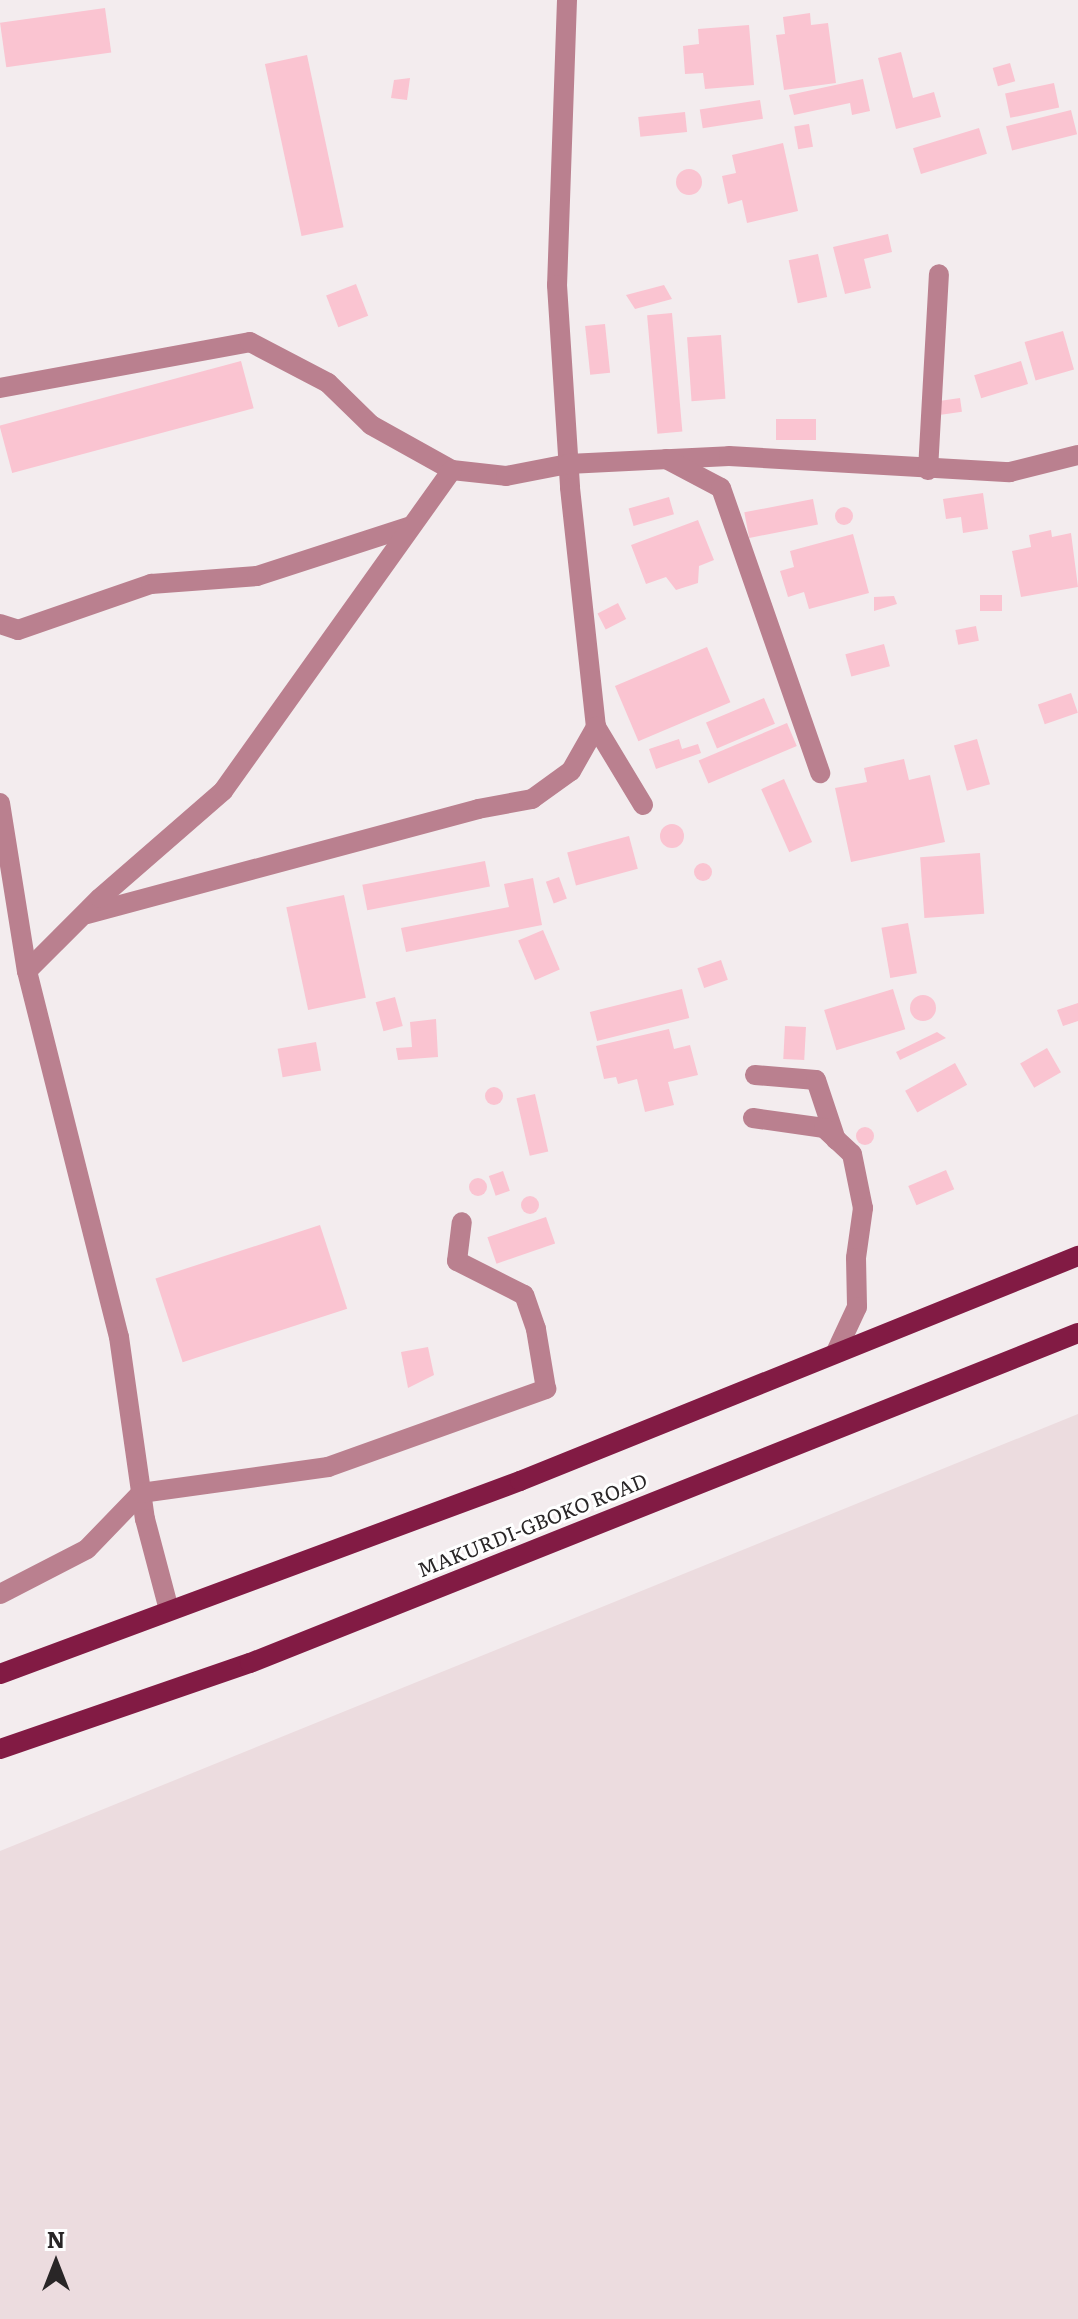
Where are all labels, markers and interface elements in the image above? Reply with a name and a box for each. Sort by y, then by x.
street label: MAKURDI-GBOKO ROAD [414,1467,650,1581]
text: N [47,2222,65,2255]
north arrow [16,2223,96,2303]

